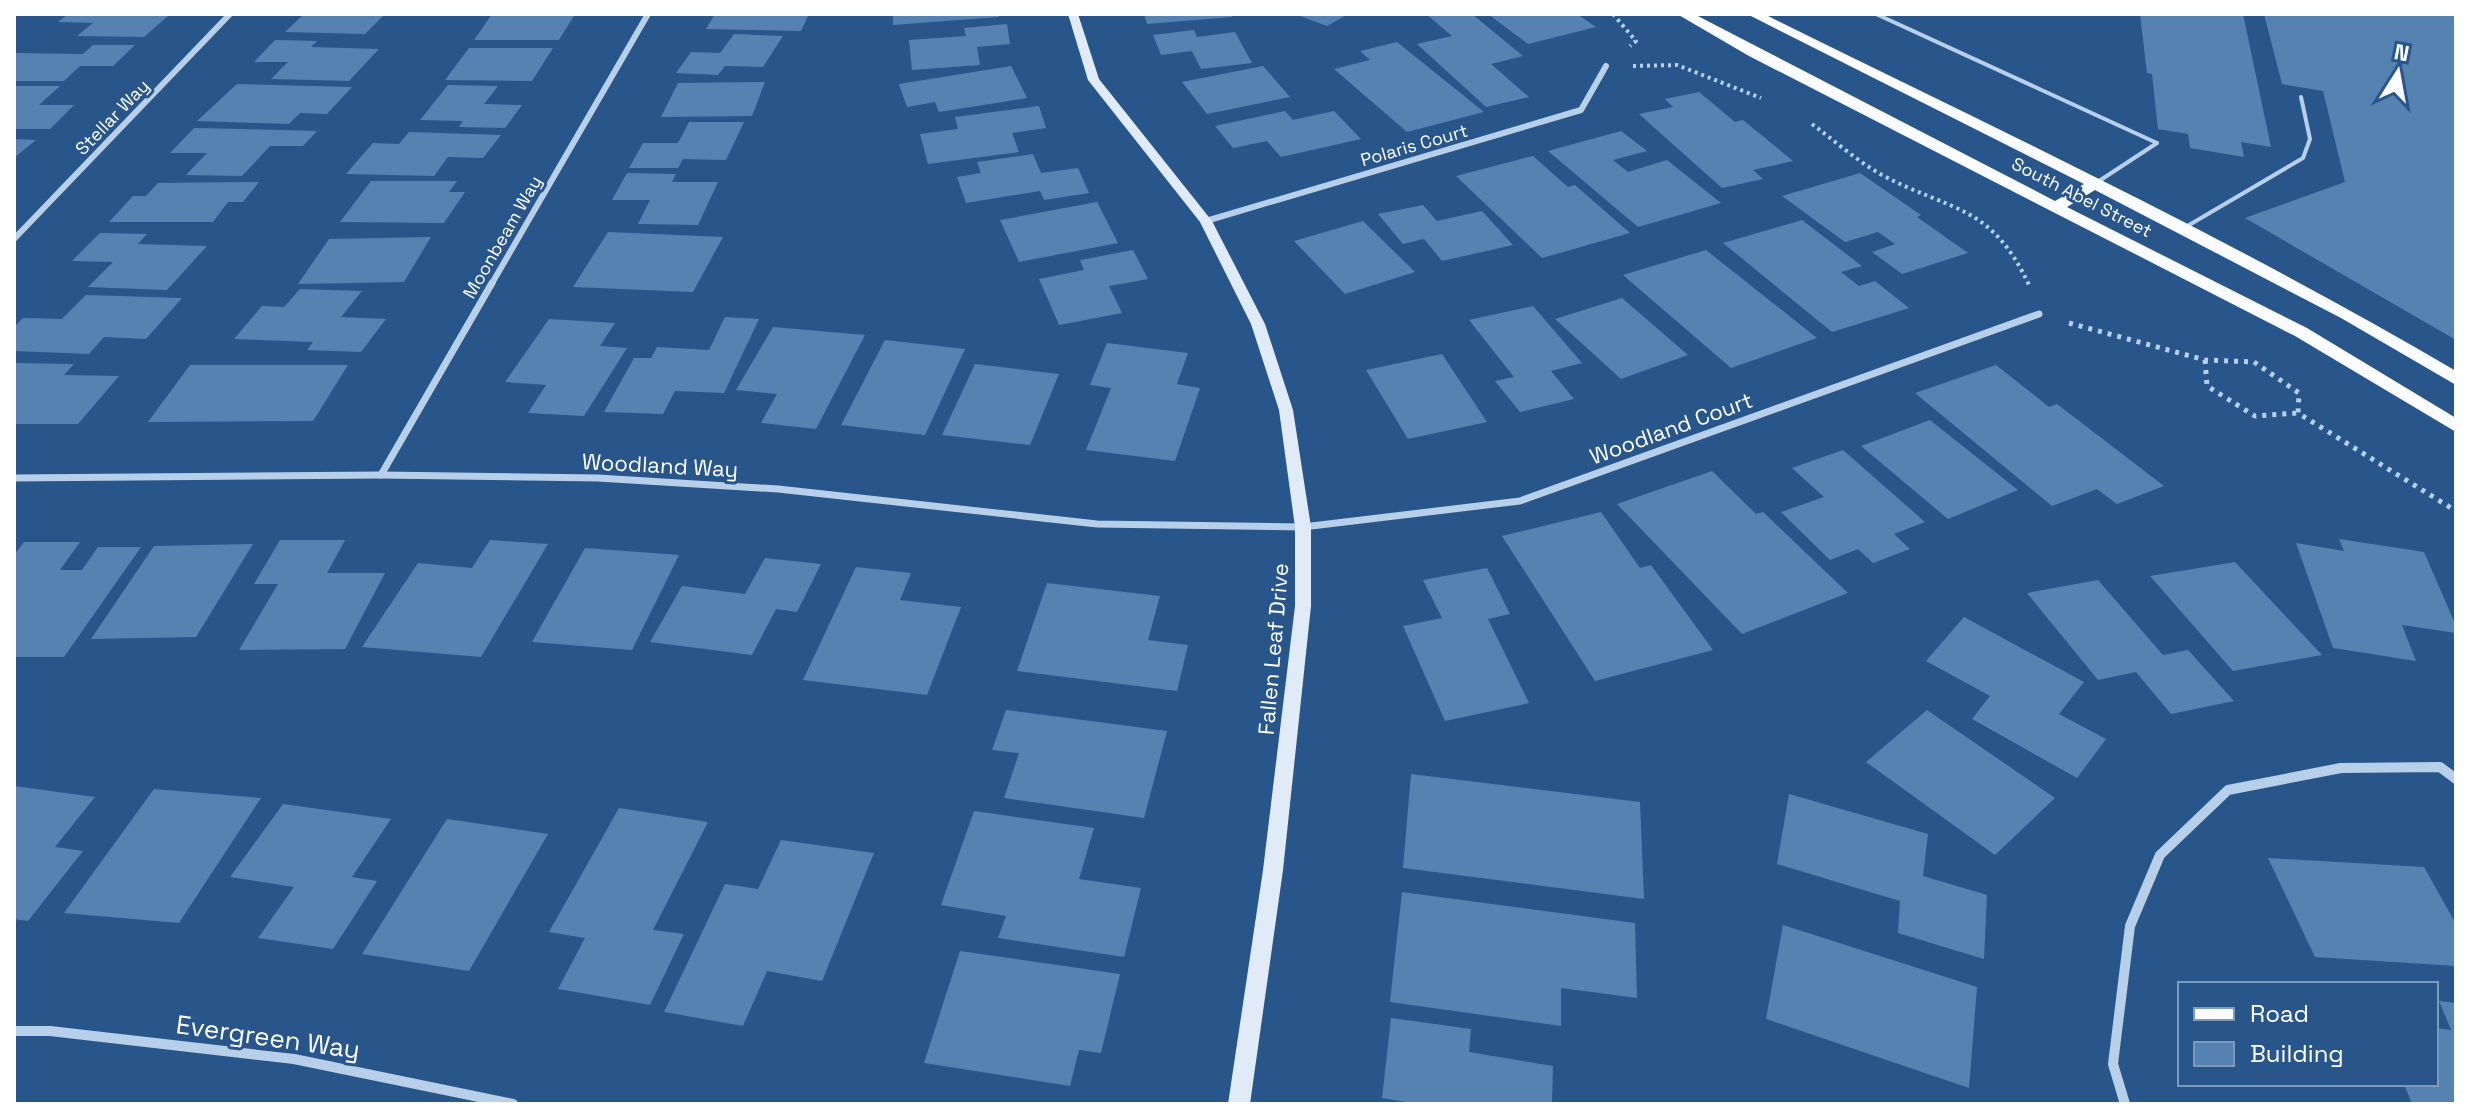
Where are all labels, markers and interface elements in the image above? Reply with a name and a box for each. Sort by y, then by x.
north arrow [2358,32,2438,112]
text: N [2392,37,2412,68]
street label: Stellar Way [70,74,154,160]
street label: Polaris Court [1358,119,1470,171]
street label: South Abel Street [2008,152,2156,242]
street label: Moonbeam Way [458,171,546,303]
street label: Woodland Court [1586,386,1756,470]
street label: Woodland Way [581,447,739,483]
street label: Fallen Leaf Drive [1252,562,1294,736]
legend [2178,982,2438,1086]
text: Road [2250,998,2309,1029]
street label: Evergreen Way [174,1007,362,1067]
text: Building [2250,1038,2344,1069]

